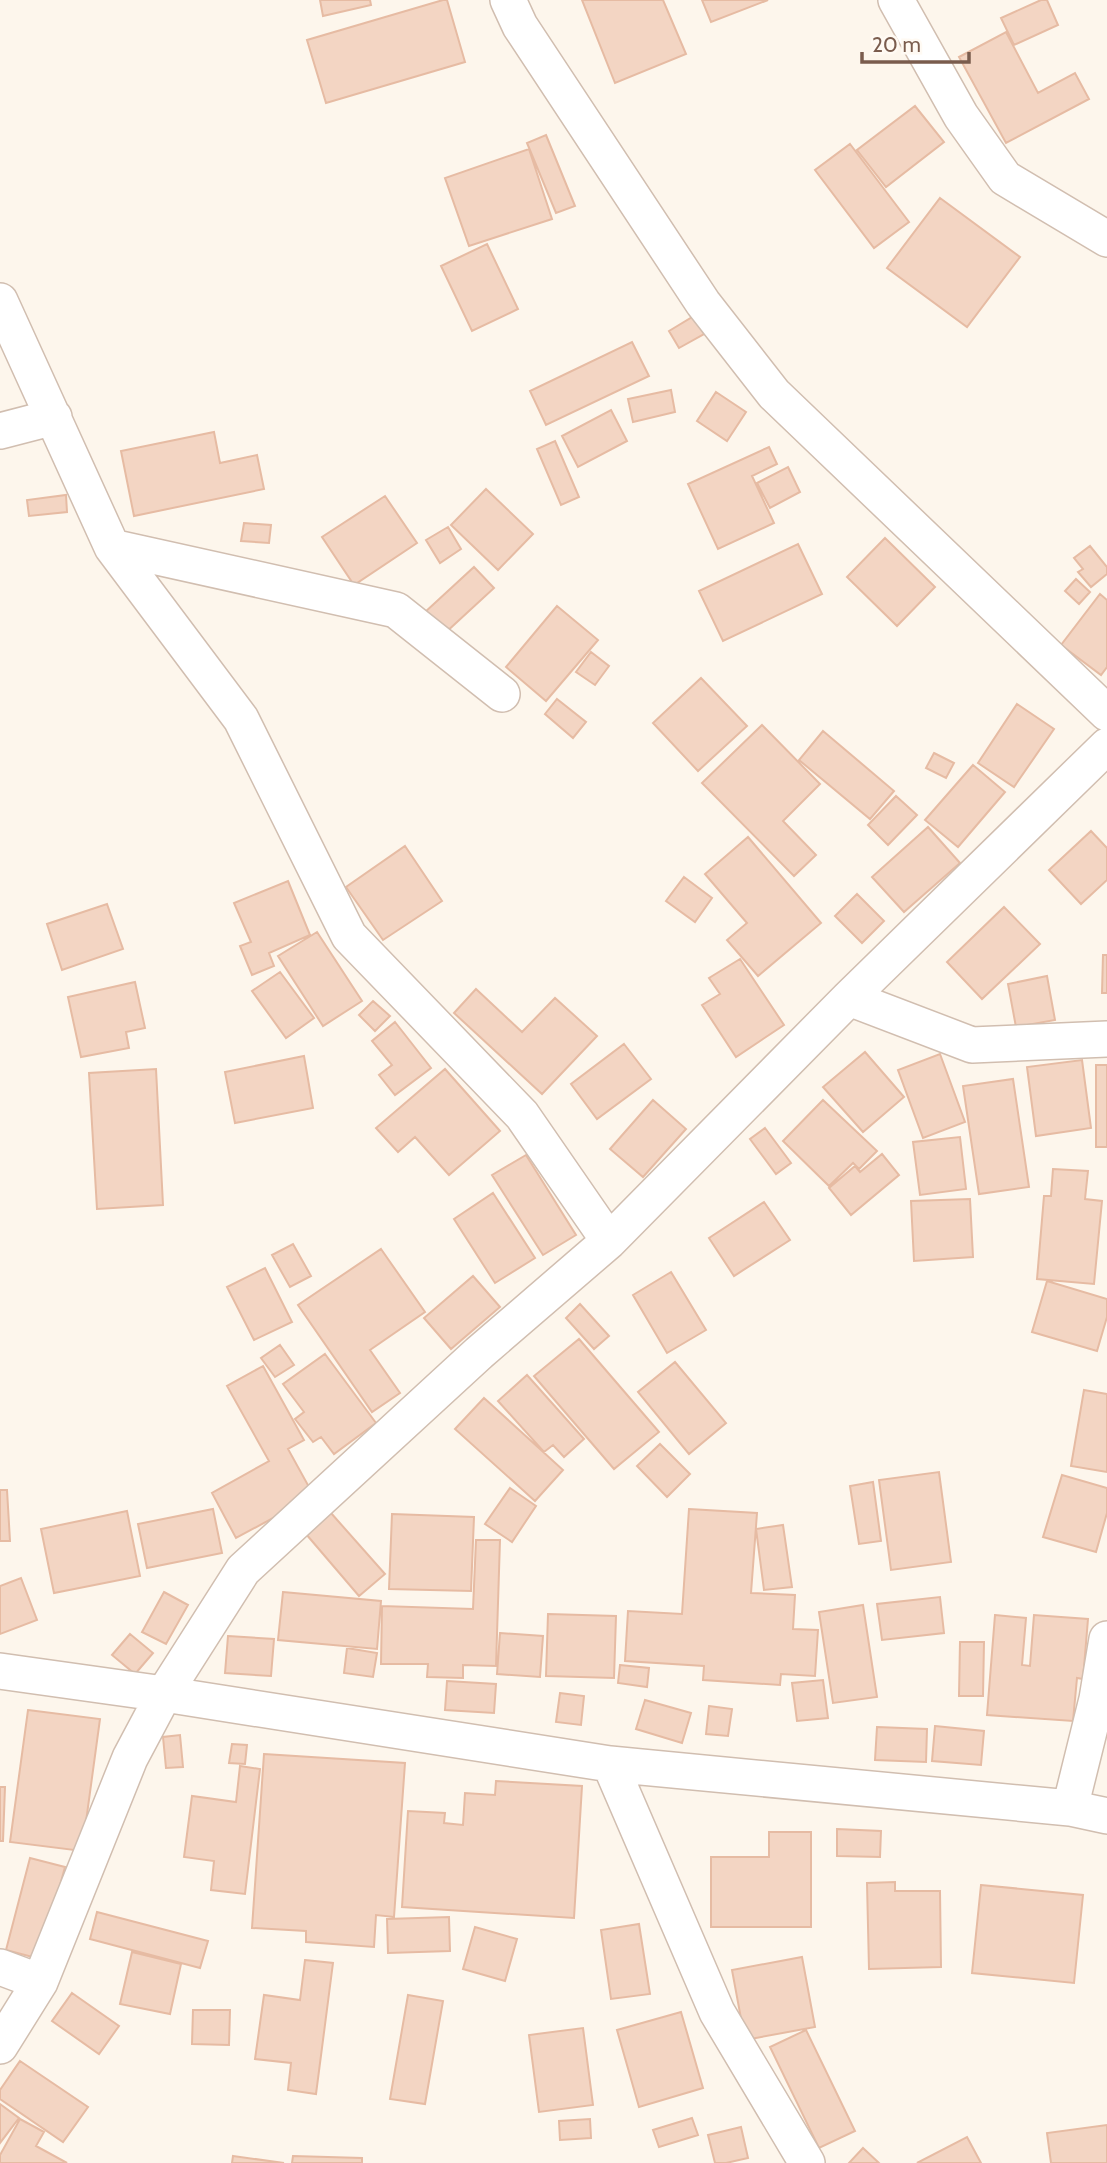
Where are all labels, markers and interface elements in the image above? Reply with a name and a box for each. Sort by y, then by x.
scale bar [862,21,969,65]
text: 20 m [872,32,921,57]

